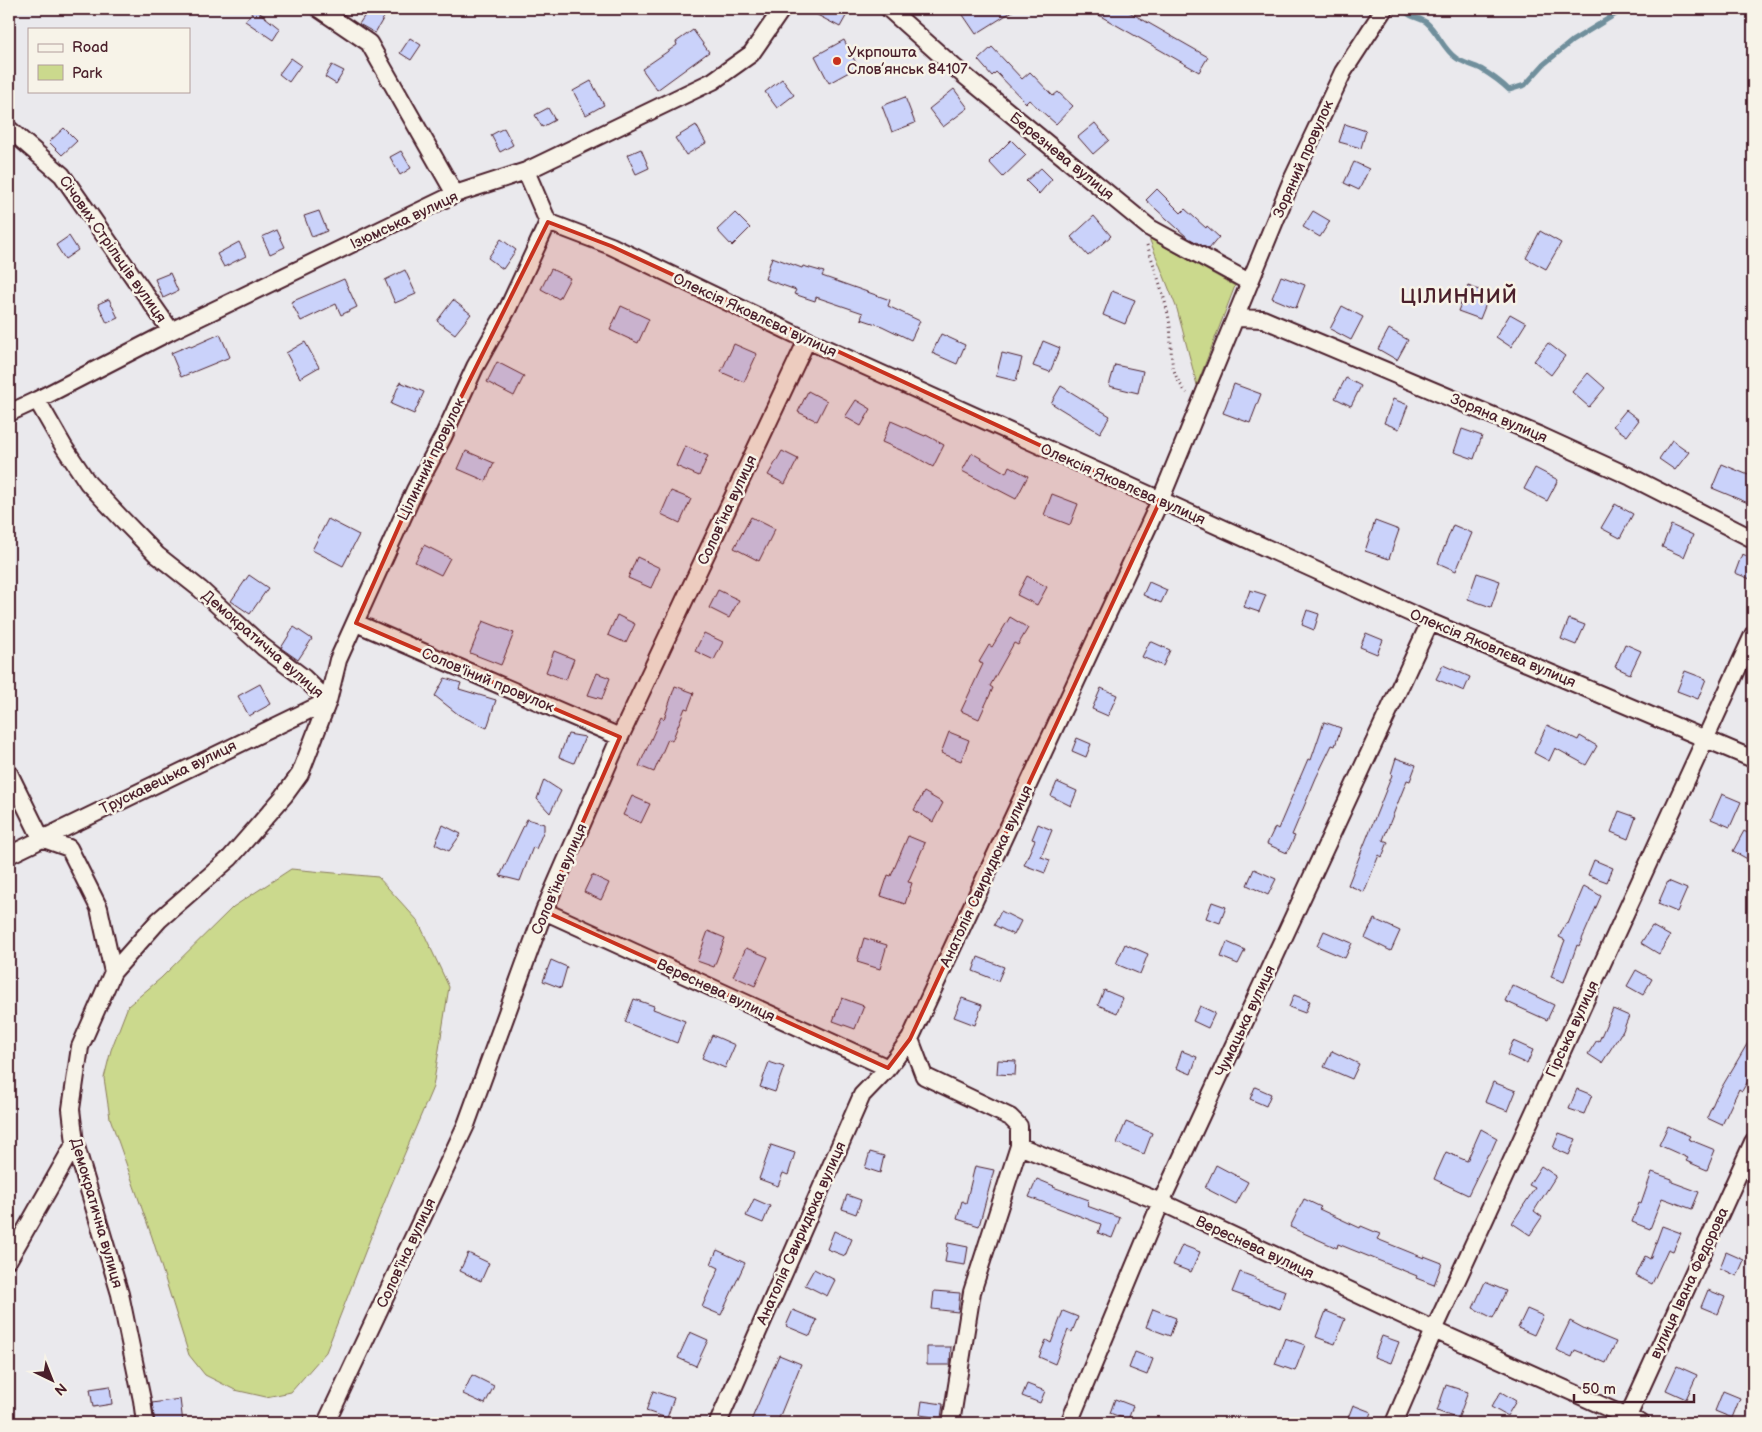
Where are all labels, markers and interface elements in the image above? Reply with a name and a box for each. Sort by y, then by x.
legend [28,28,190,92]
text: Road [72,38,108,57]
place label: Укрпошта Слов’янськ 84107 [847,43,968,79]
marker: Укрпошта Слов’янськ 84107 [831,55,843,67]
text: Park [72,64,103,83]
street label: Зоряний провулок [1269,97,1338,221]
street label: Березнева вулиця [1006,108,1118,204]
street label: Січових Стрільців вулиця [55,172,171,326]
street label: Ізюмська вулиця [347,187,461,254]
street label: Олексія Яковлєва вулиця [670,269,840,362]
district label: ЦІЛИННИЙ [1400,283,1518,309]
street label: Зоряна вулиця [1447,389,1550,447]
street label: Цілинний провулок [394,395,469,524]
street label: Олексія Яковлєва вулиця [1037,439,1208,529]
street label: Солов'їна вулиця [694,452,761,568]
street label: Демократична вулиця [198,586,328,702]
street label: Олексія Яковлєва вулиця [1407,605,1579,692]
street label: Солов'їний провулок [419,644,557,717]
street label: Трускавецька вулиця [97,736,240,819]
street label: Анатолія Свиридюка вулиця [936,782,1037,971]
street label: Солов'їна вулиця [527,821,591,938]
street label: Вереснева вулиця [654,955,778,1026]
street label: Чумацька вулиця [1211,962,1280,1080]
street label: Гірська вулиця [1542,978,1603,1081]
street label: Демократична вулиця [66,1136,127,1290]
street label: Анатолія Свиридюка вулиця [752,1139,850,1329]
street label: Солов'їна вулиця [373,1195,440,1311]
street label: вулиця Івана Федорова [1646,1204,1733,1362]
street label: Вереснева вулиця [1193,1212,1317,1283]
north arrow [28,1354,78,1404]
scale bar [1574,1372,1694,1404]
text: N [51,1379,70,1399]
text: 50 m [1582,1380,1616,1399]

